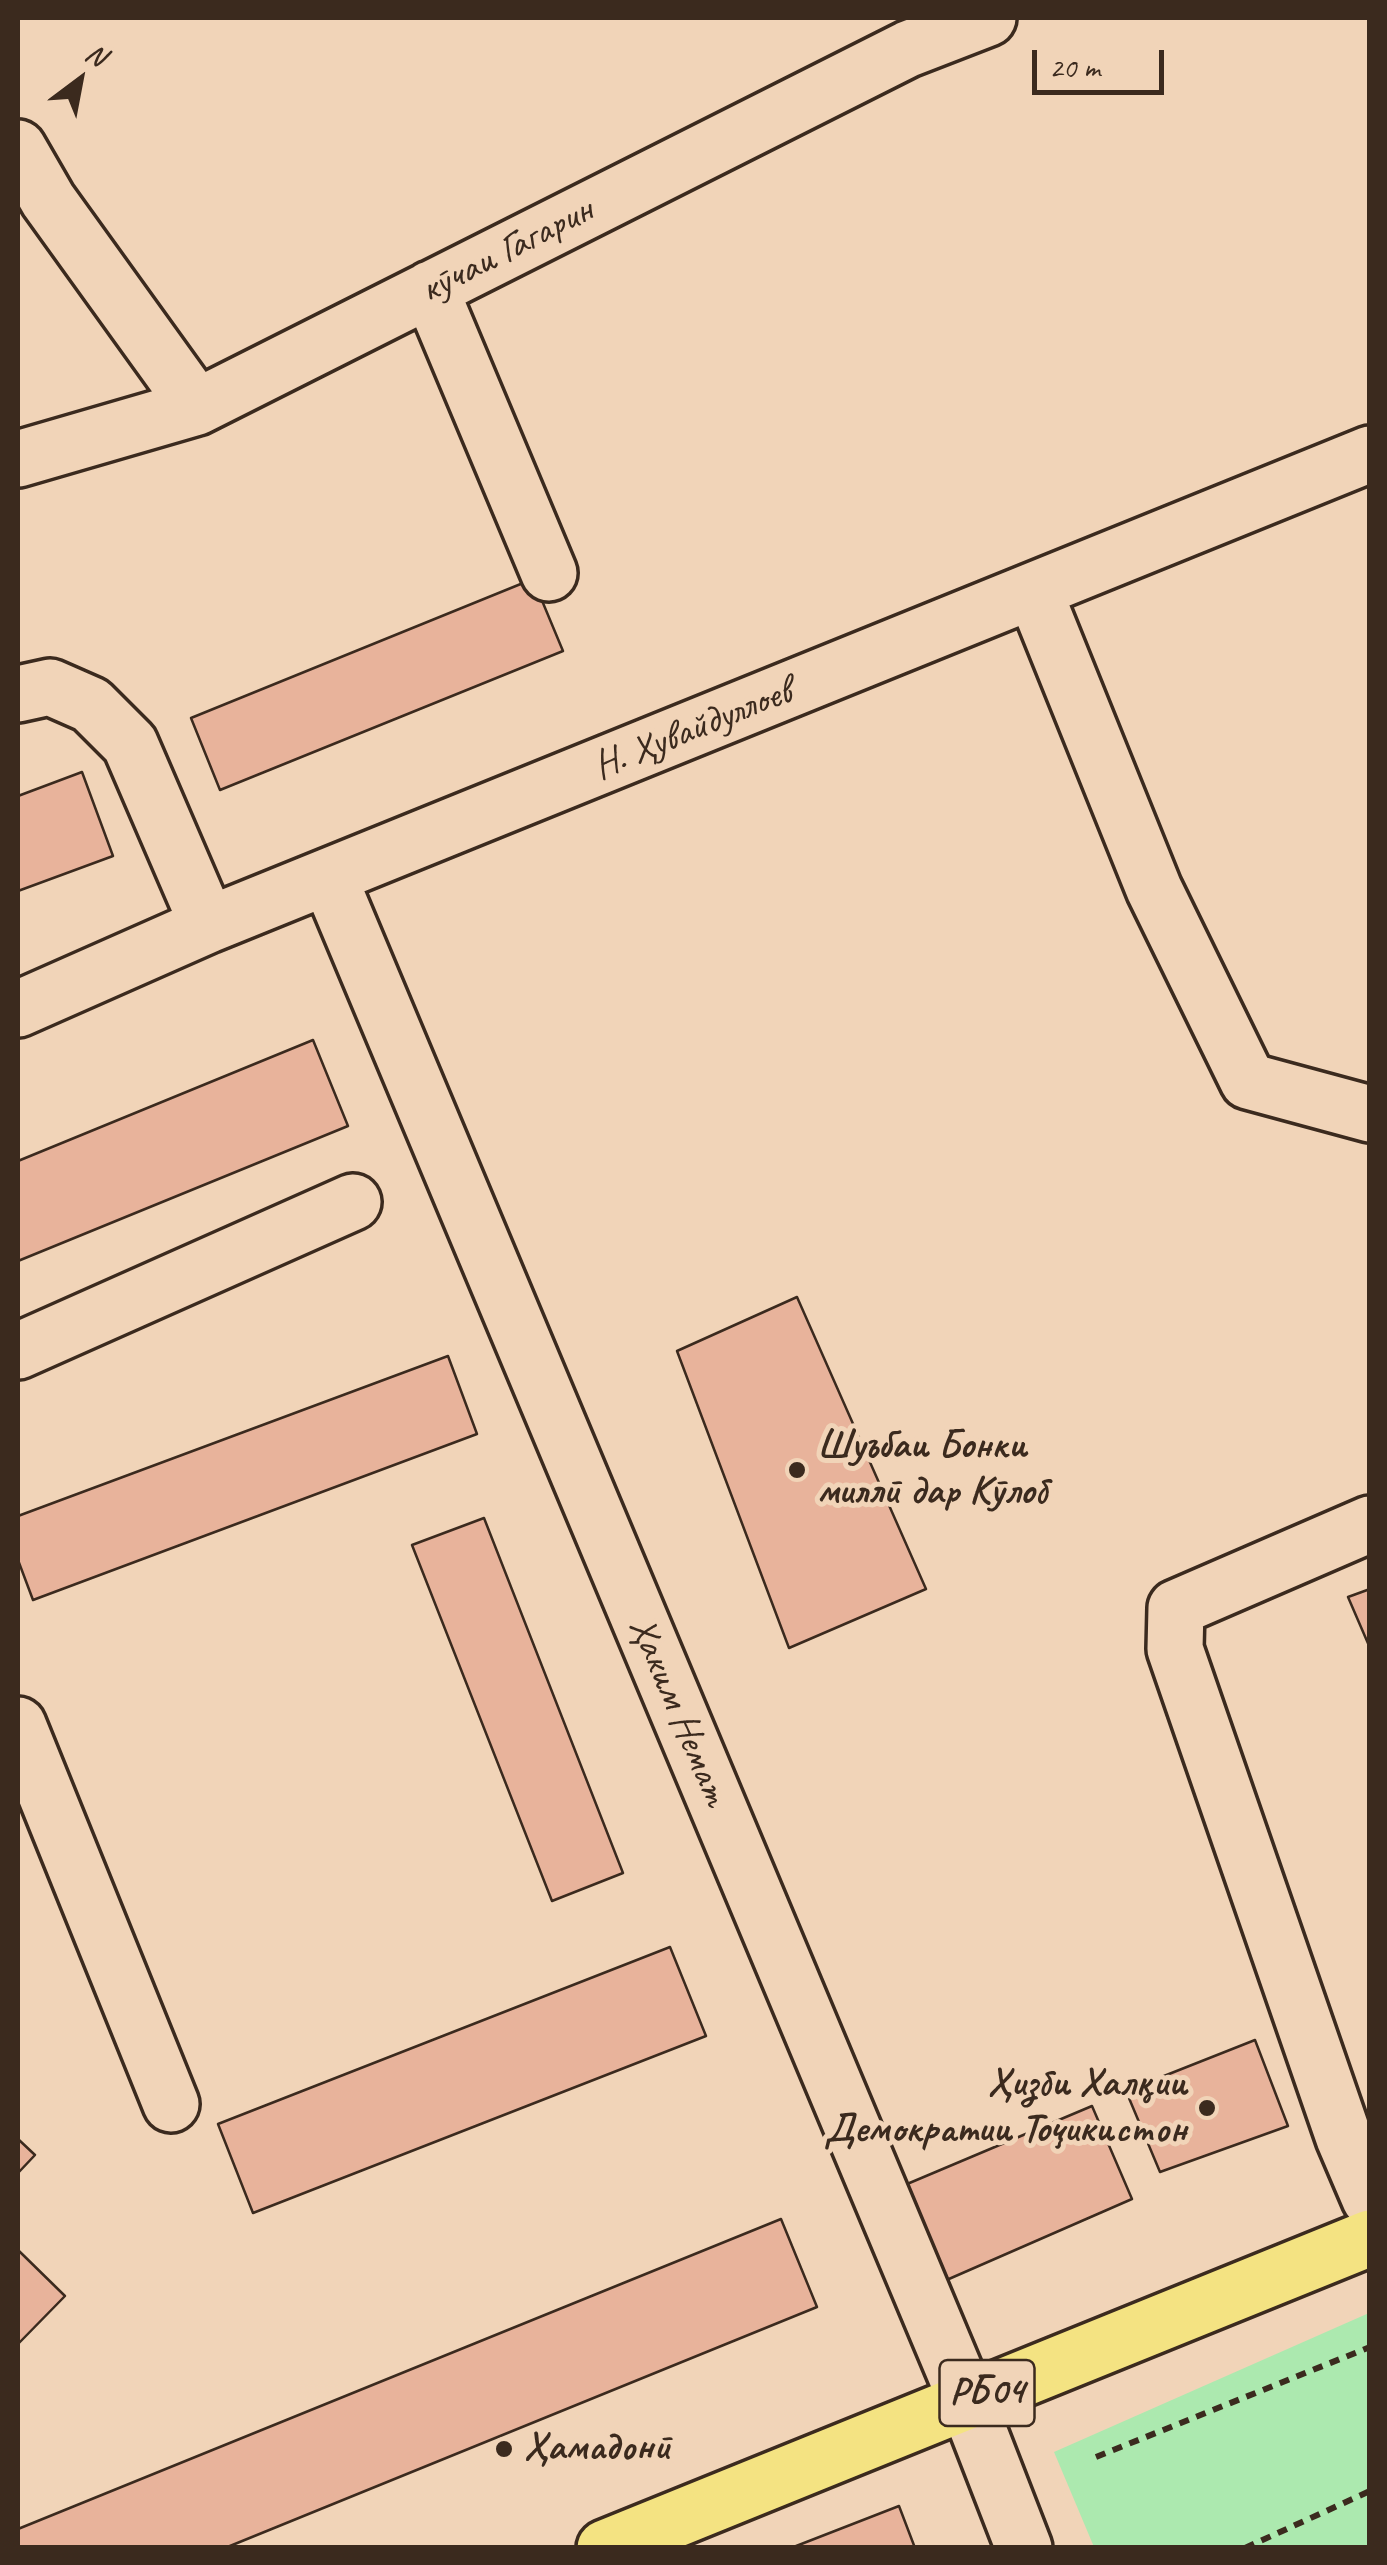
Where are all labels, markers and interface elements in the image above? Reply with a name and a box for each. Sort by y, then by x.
north arrow [30,30,130,130]
scale bar [1037,30,1170,92]
text: N [80,35,113,74]
text: 20 m [1049,48,1100,86]
street label: кӯчаи Гагарин [412,187,602,315]
street label: Н. Ҳувайдуллоев [587,668,799,792]
place label: Шуъбаи Бонки миллӣ дар Кӯлоб [817,1423,1047,1517]
marker: Шуъбаи Бонки миллӣ дар Кӯлоб [786,1459,808,1481]
street label: Ҳаким Немат [617,1610,739,1814]
place label: Ҳизби Халқии Демократии Тоҷикистон [824,2061,1187,2155]
marker: Ҳизби Халқии Демократии Тоҷикистон [1196,2097,1218,2119]
road number: РБ04 [940,2360,1034,2426]
place label: Ҳамадонӣ [524,2425,670,2473]
marker: Ҳамадонӣ [493,2438,515,2460]

